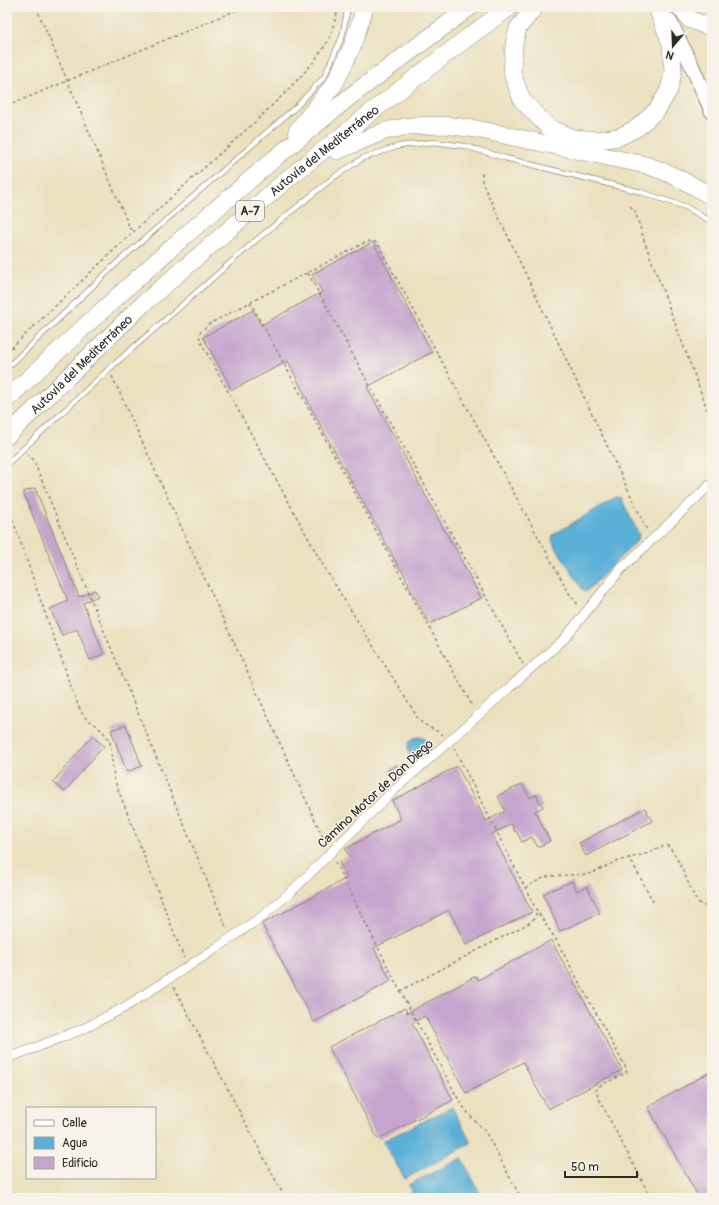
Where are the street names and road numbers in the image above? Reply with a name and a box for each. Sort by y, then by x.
street label: Autovía del Mediterráneo [266,102,383,200]
road number: A-7 [236,201,264,221]
street label: Autovía del Mediterráneo [27,312,136,418]
street label: Camino Motor de Don Diego [314,736,437,852]

